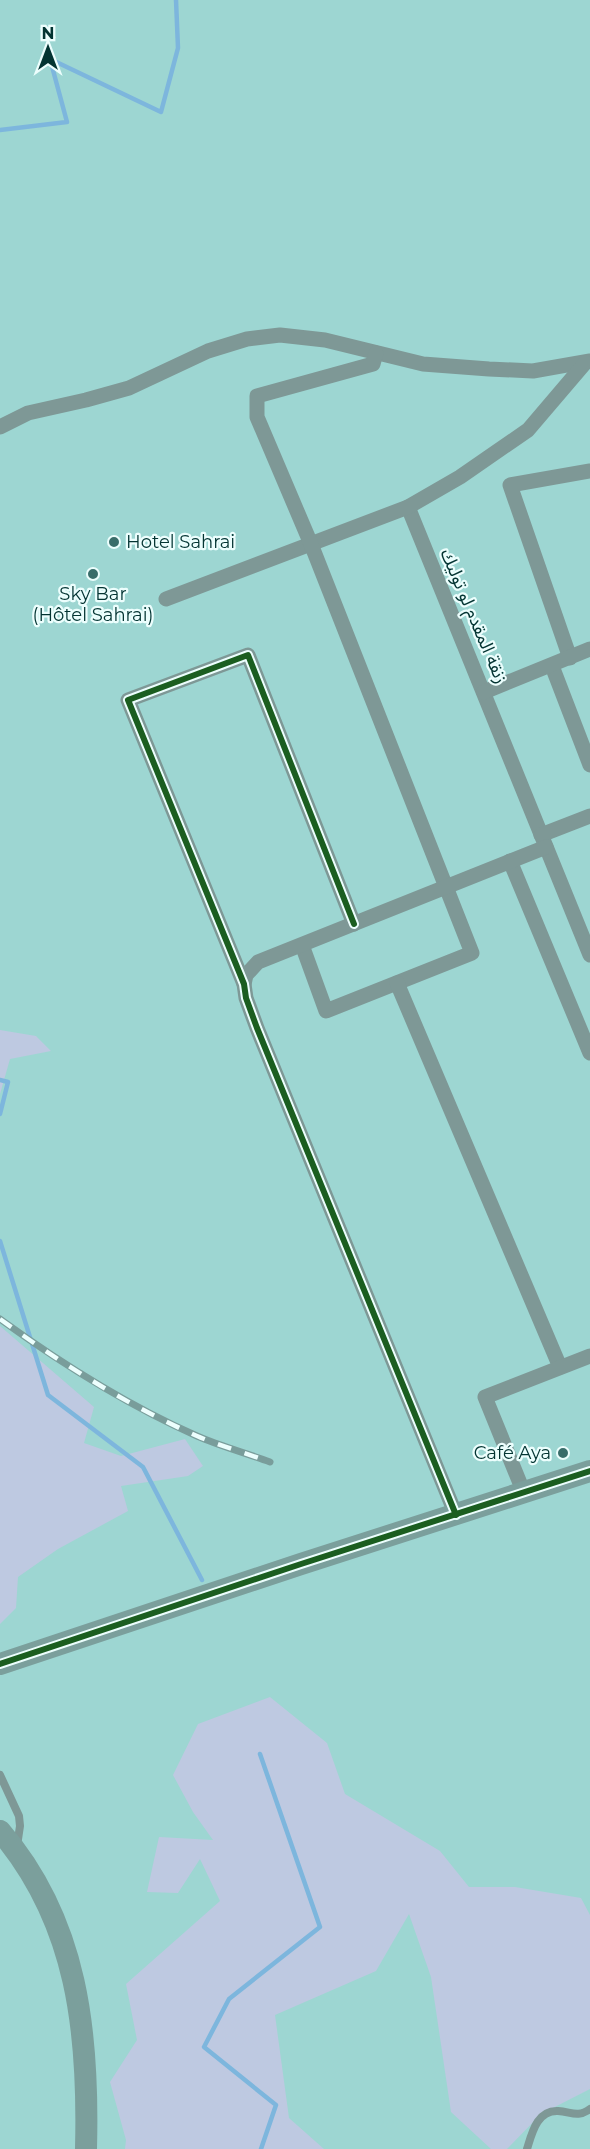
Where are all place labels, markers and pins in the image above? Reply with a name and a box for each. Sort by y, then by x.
place label: Hotel Sahrai [126,531,235,553]
marker: Hotel Sahrai [107,535,121,549]
marker: Sky Bar (Hôtel Sahrai) [86,567,100,581]
place label: Sky Bar (Hôtel Sahrai) [33,583,153,626]
place label: Café Aya [474,1442,551,1464]
marker: Café Aya [556,1446,570,1460]

